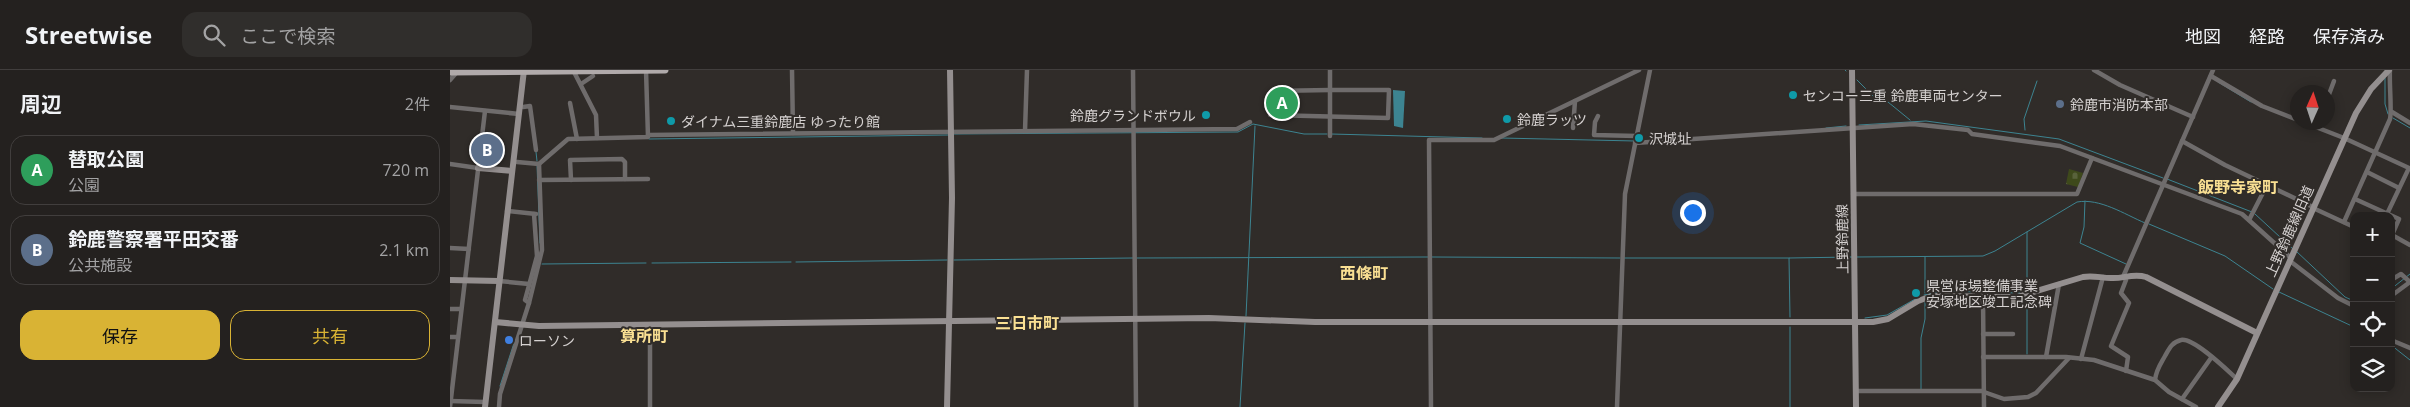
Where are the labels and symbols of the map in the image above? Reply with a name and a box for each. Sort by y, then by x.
pin: A [1266,84,1298,122]
north arrow [2290,85,2335,130]
place label: センコー三重 鈴鹿車両センター [1803,86,2003,105]
marker: センコー三重 鈴鹿車両センター [1787,89,1799,101]
place label: 鈴鹿市消防本部 [2070,95,2168,114]
marker: 鈴鹿市消防本部 [2054,98,2066,110]
place label: 鈴鹿グランドボウル [1070,106,1196,125]
marker: 鈴鹿グランドボウル [1200,109,1212,121]
place label: 鈴鹿ラッツ [1517,110,1587,129]
place label: ダイナム三重鈴鹿店 ゆったり館 [681,112,880,131]
marker: 鈴鹿ラッツ [1501,113,1513,125]
marker: ダイナム三重鈴鹿店 ゆったり館 [665,115,677,127]
place label: 沢城址 [1649,129,1691,148]
pin: B [471,131,503,169]
marker: 沢城址 [1633,132,1645,144]
district label: 飯野寺家町 [2197,176,2278,198]
street label: 上野鈴鹿線旧道 [2260,182,2318,280]
your location [1680,200,1706,226]
street label: 上野鈴鹿線 [1832,204,1852,274]
district label: 西條町 [1340,262,1388,284]
place label: 県営ほ場整備事業 安塚地区竣工記念碑 [1926,276,2052,311]
marker: 県営ほ場整備事業 安塚地区竣工記念碑 [1910,287,1922,299]
district label: 三日市町 [995,312,1059,334]
district label: 算所町 [620,325,668,347]
place label: ローソン [519,331,575,350]
marker: ローソン [503,334,515,346]

